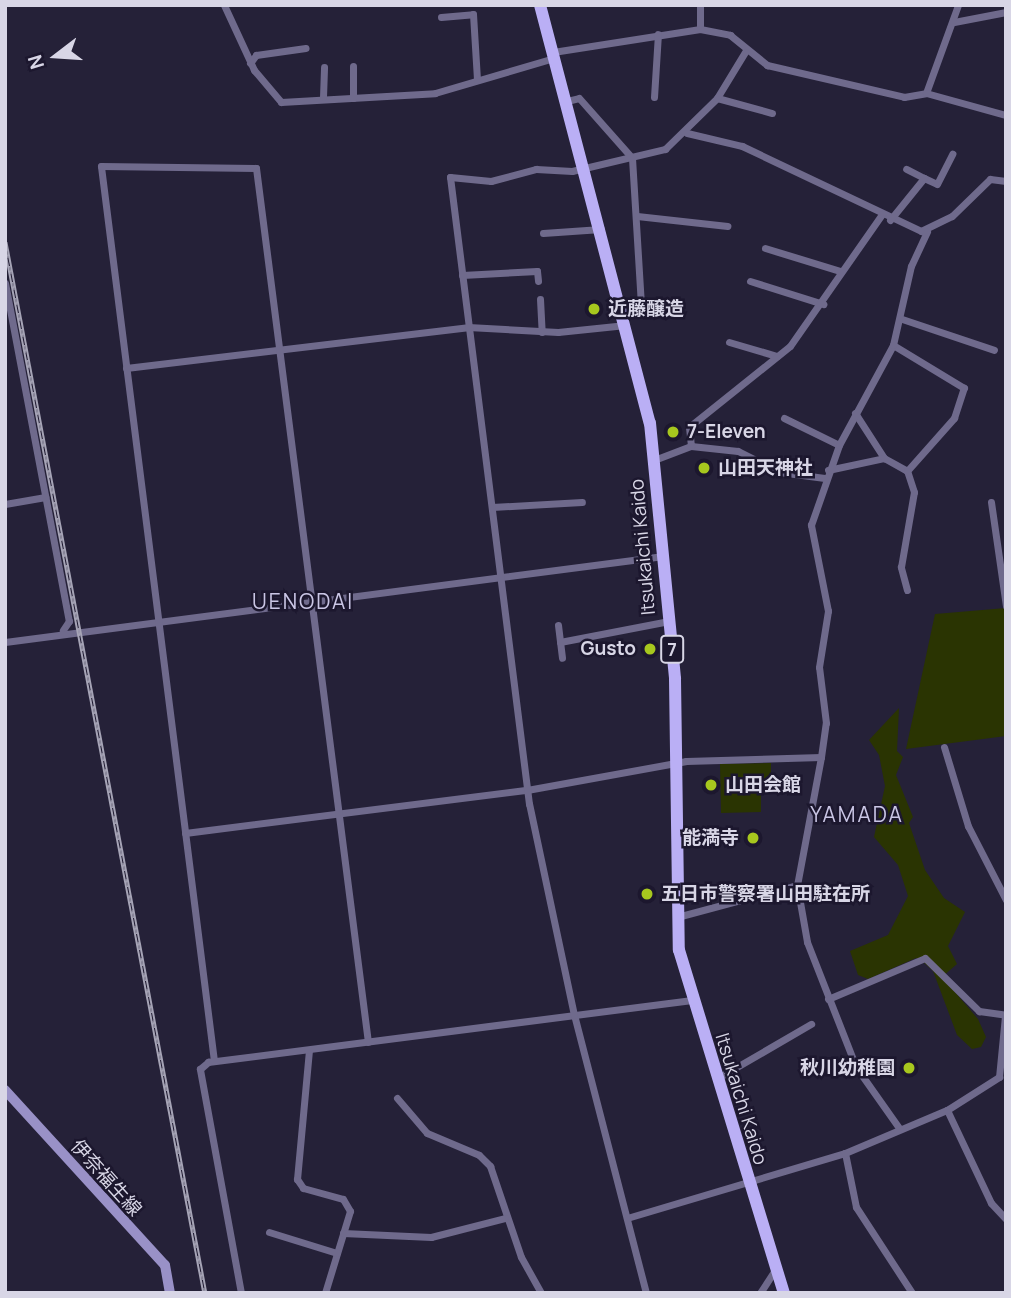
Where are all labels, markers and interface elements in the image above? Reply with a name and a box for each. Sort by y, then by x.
north arrow [21,21,91,91]
text: N [21,52,50,72]
place label: 近藤醸造 [608,298,684,320]
marker: 近藤醸造 [586,301,602,317]
place label: 7-Eleven [687,421,766,443]
marker: 7-Eleven [665,424,681,440]
place label: 山田天神社 [718,457,813,479]
marker: 山田天神社 [696,460,712,476]
street label: Itsukaichi Kaido [626,478,660,616]
district label: UENODAI [253,588,353,614]
road number: 7 [660,634,684,664]
place label: Gusto [580,638,636,660]
marker: Gusto [642,641,658,657]
place label: 山田会館 [725,774,801,796]
marker: 山田会館 [703,777,719,793]
district label: YAMADA [811,801,903,827]
place label: 能満寺 [682,827,739,849]
marker: 能満寺 [745,830,761,846]
place label: 五日市警察署山田駐在所 [661,883,870,905]
marker: 五日市警察署山田駐在所 [639,886,655,902]
street label: Itsukaichi Kaido [710,1030,772,1168]
place label: 秋川幼稚園 [800,1057,895,1079]
marker: 秋川幼稚園 [901,1060,917,1076]
street label: 伊奈福生線 [66,1135,146,1221]

